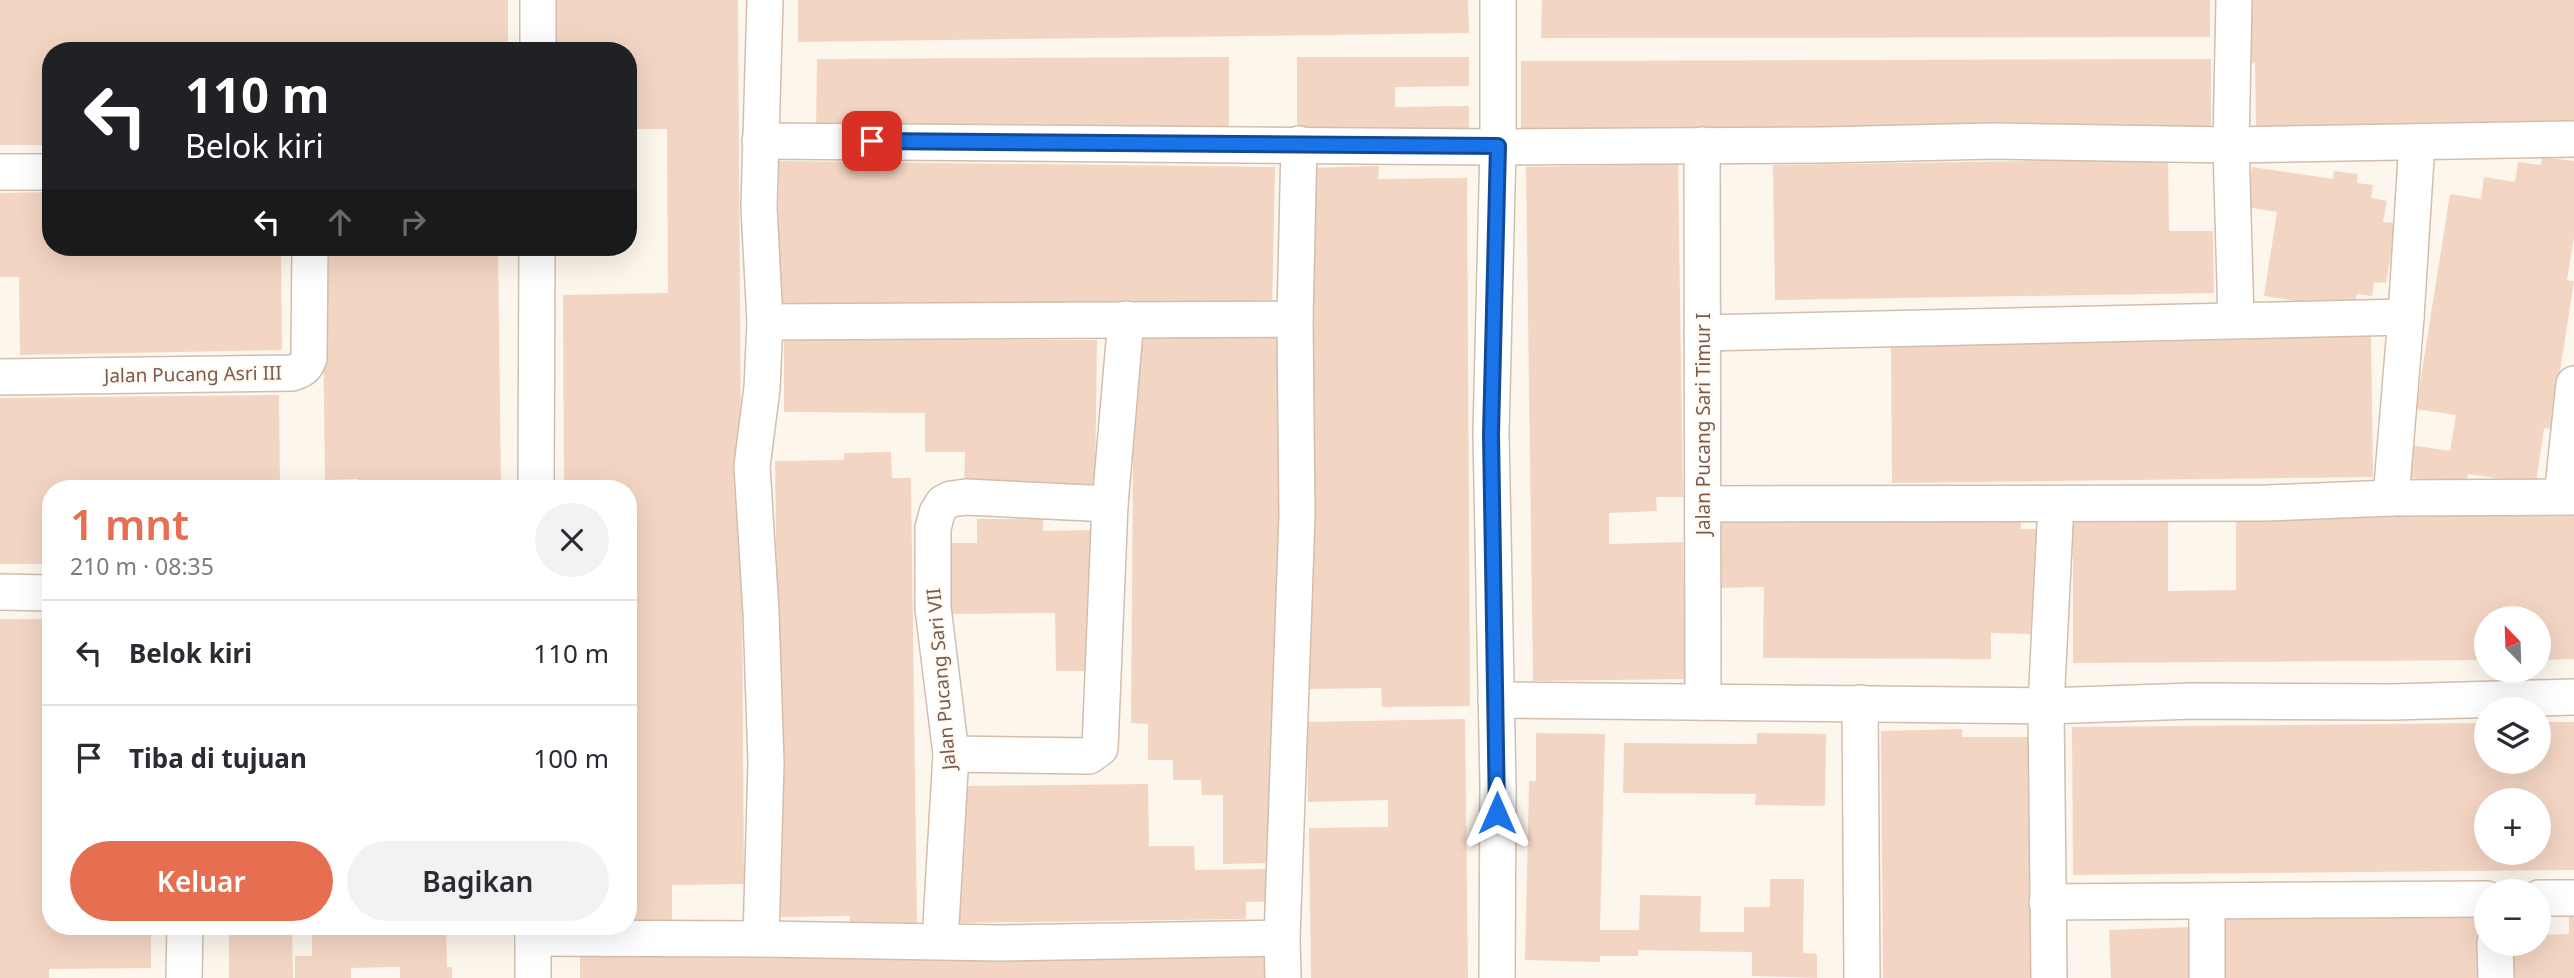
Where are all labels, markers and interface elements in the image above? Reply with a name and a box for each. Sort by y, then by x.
text: 110 m [185,61,330,127]
icon: left [70,70,161,161]
pin [842,111,902,171]
icon: arrive [853,122,891,160]
text: Belok kiri [185,124,324,167]
icon: left [248,203,286,241]
icon: ahead [321,203,359,241]
icon: right [394,203,432,241]
street label: Jalan Pucang Sari Timur I [1690,313,1716,537]
street label: Jalan Pucang Asri III [102,359,282,389]
text: 1 mnt [70,495,189,552]
button: close [535,503,609,577]
text: 210 m · 08:35 [70,550,214,582]
street label: Jalan Pucang Sari VII [920,587,962,773]
north arrow [2474,606,2552,682]
map controls [2474,606,2551,956]
icon: left [70,634,108,672]
text: Belok kiri [129,635,252,671]
text: 110 m [533,635,609,671]
button: layers [2474,697,2551,774]
icon: arrive [70,739,108,777]
text: Tiba di tujuan [129,740,307,776]
text: 100 m [533,740,609,776]
position arrow [1460,776,1534,850]
button: + [2474,788,2551,865]
button: Keluar [70,841,333,921]
button: Bagikan [347,841,609,921]
button: − [2474,879,2551,956]

